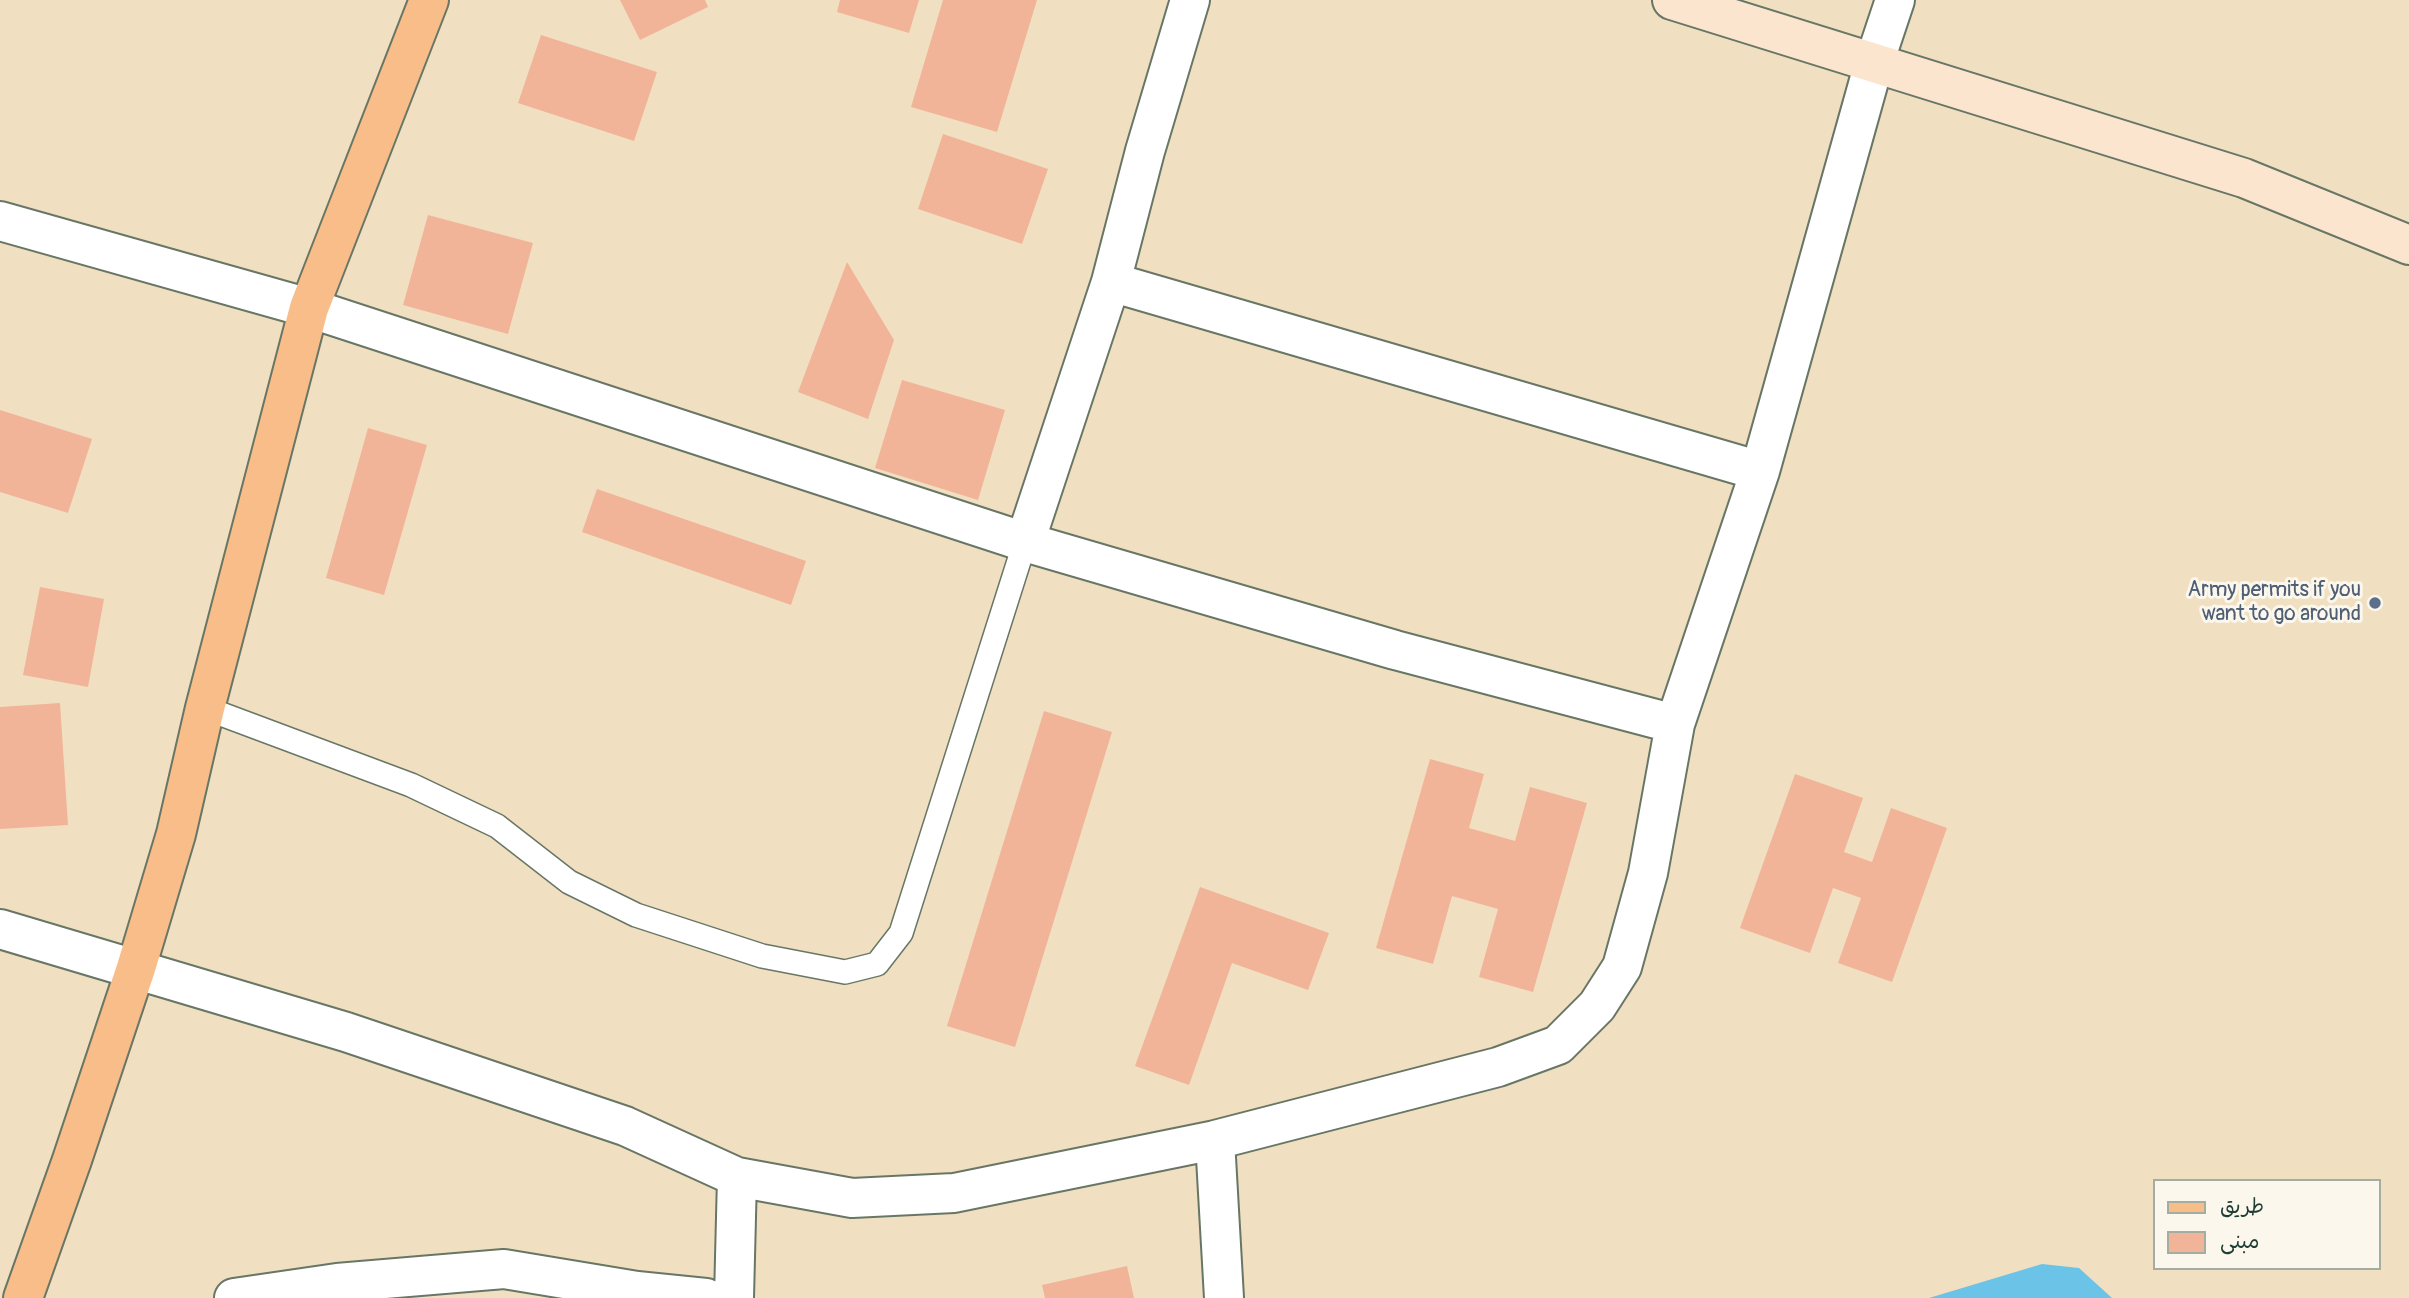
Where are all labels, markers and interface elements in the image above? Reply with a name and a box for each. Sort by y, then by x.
place label: Army permits if you want to go around [2188,578,2361,628]
marker: Army permits if you want to go around [2367,595,2383,611]
legend [2154,1179,2381,1270]
text: طريق [2220,1193,2264,1220]
text: مبنى [2220,1228,2259,1255]

